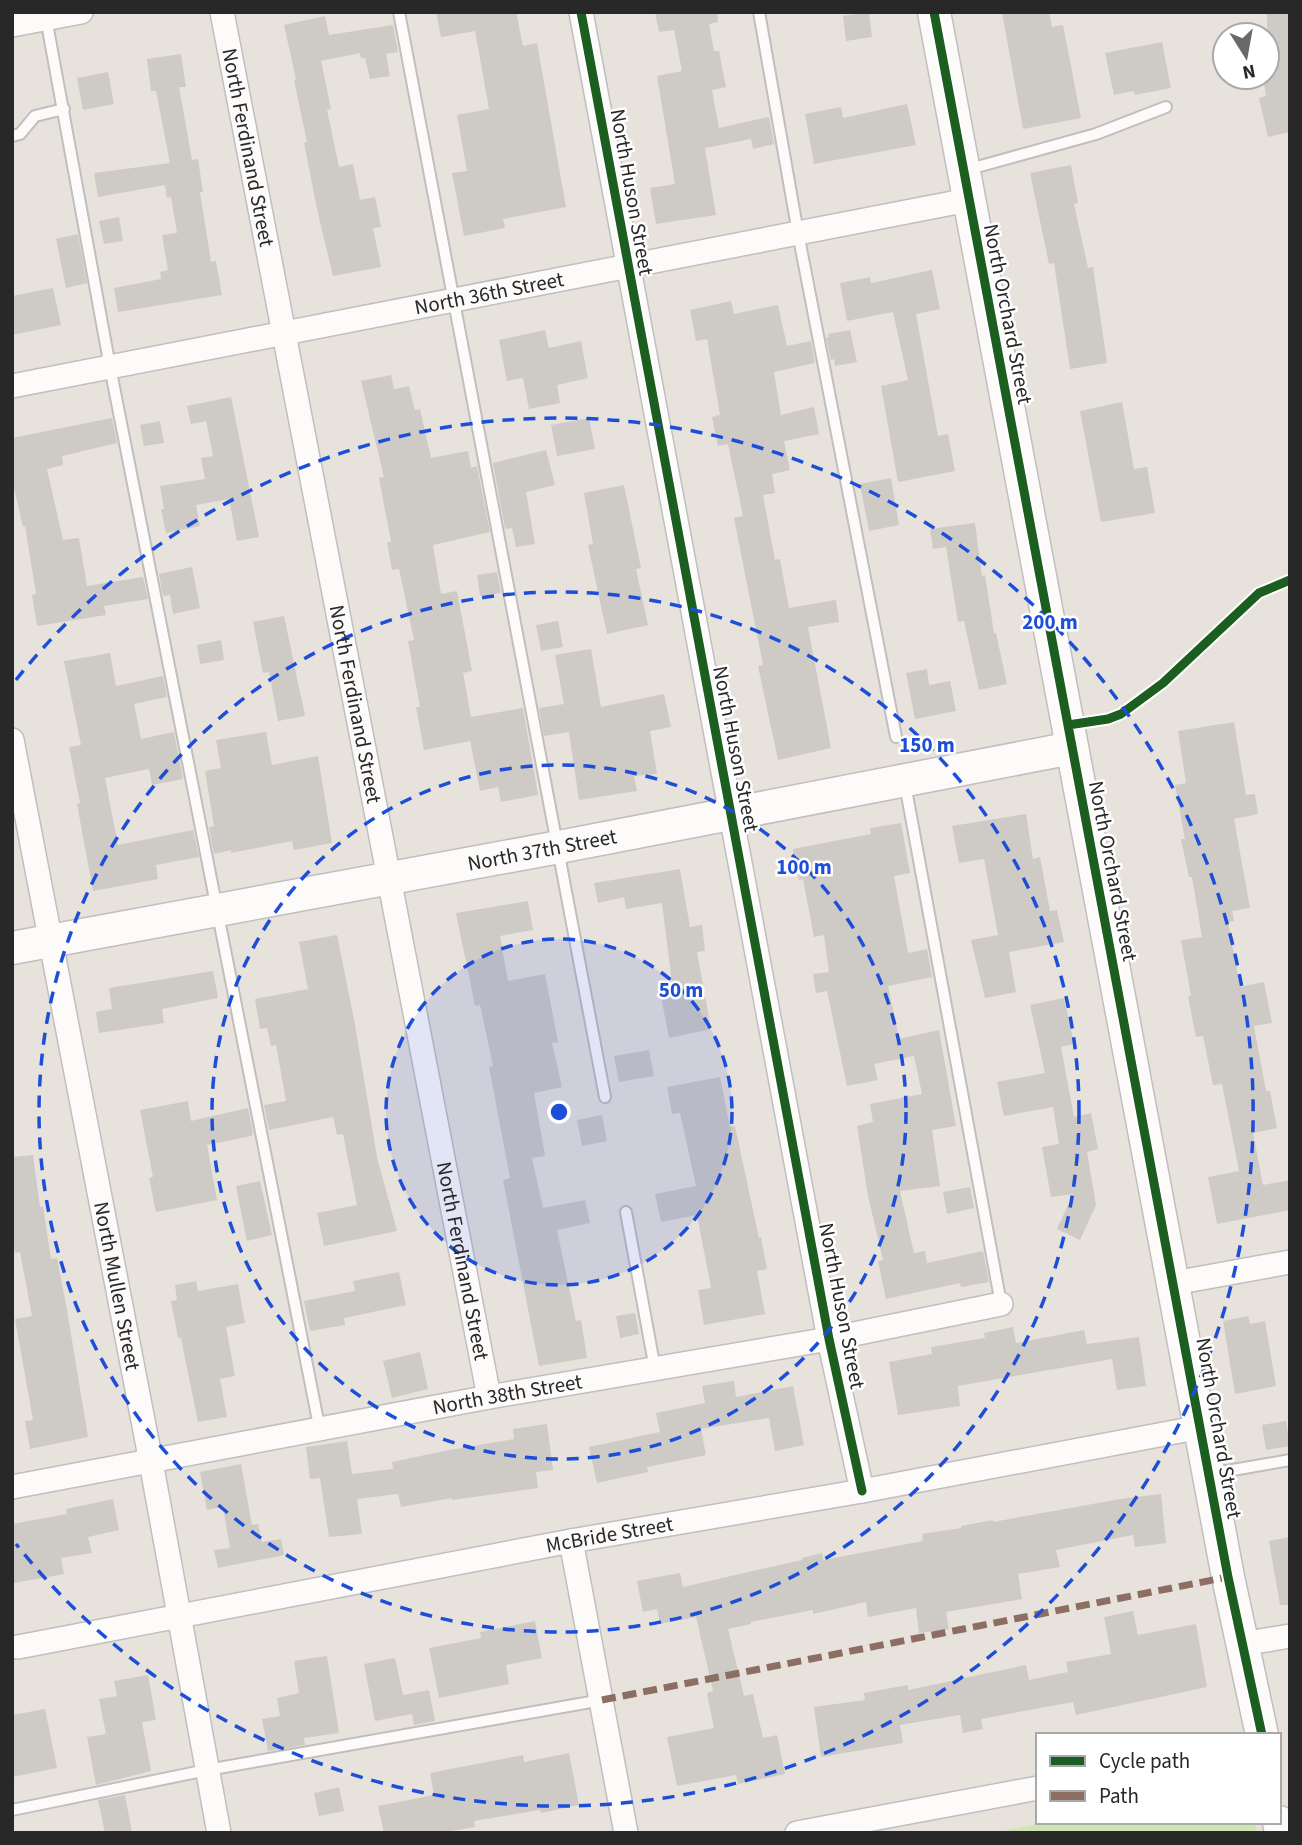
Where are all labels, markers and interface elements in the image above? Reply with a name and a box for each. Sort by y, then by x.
north arrow [1211,21,1281,91]
street label: North Ferdinand Street [214,46,282,249]
text: N [1240,57,1258,86]
street label: North Huson Street [603,106,661,278]
street label: North Orchard Street [976,221,1040,407]
street label: North 36th Street [412,264,566,322]
street label: North Ferdinand Street [322,602,389,806]
text: 200 m [1022,607,1078,637]
street label: North Huson Street [705,663,767,835]
text: 150 m [899,730,955,760]
street label: North Orchard Street [1081,778,1145,964]
street label: North 37th Street [465,821,619,879]
text: 100 m [776,852,832,882]
text: 50 m [659,975,703,1005]
centre of rings [547,1100,571,1124]
street label: North Ferdinand Street [429,1159,497,1363]
street label: North Mullen Street [86,1199,148,1373]
street label: North Huson Street [811,1220,873,1392]
street label: North Orchard Street [1188,1335,1250,1521]
street label: North 38th Street [430,1366,584,1422]
street label: McBride Street [543,1509,675,1561]
legend [1036,1733,1281,1824]
text: Cycle path [1099,1746,1190,1776]
text: Path [1099,1781,1139,1811]

